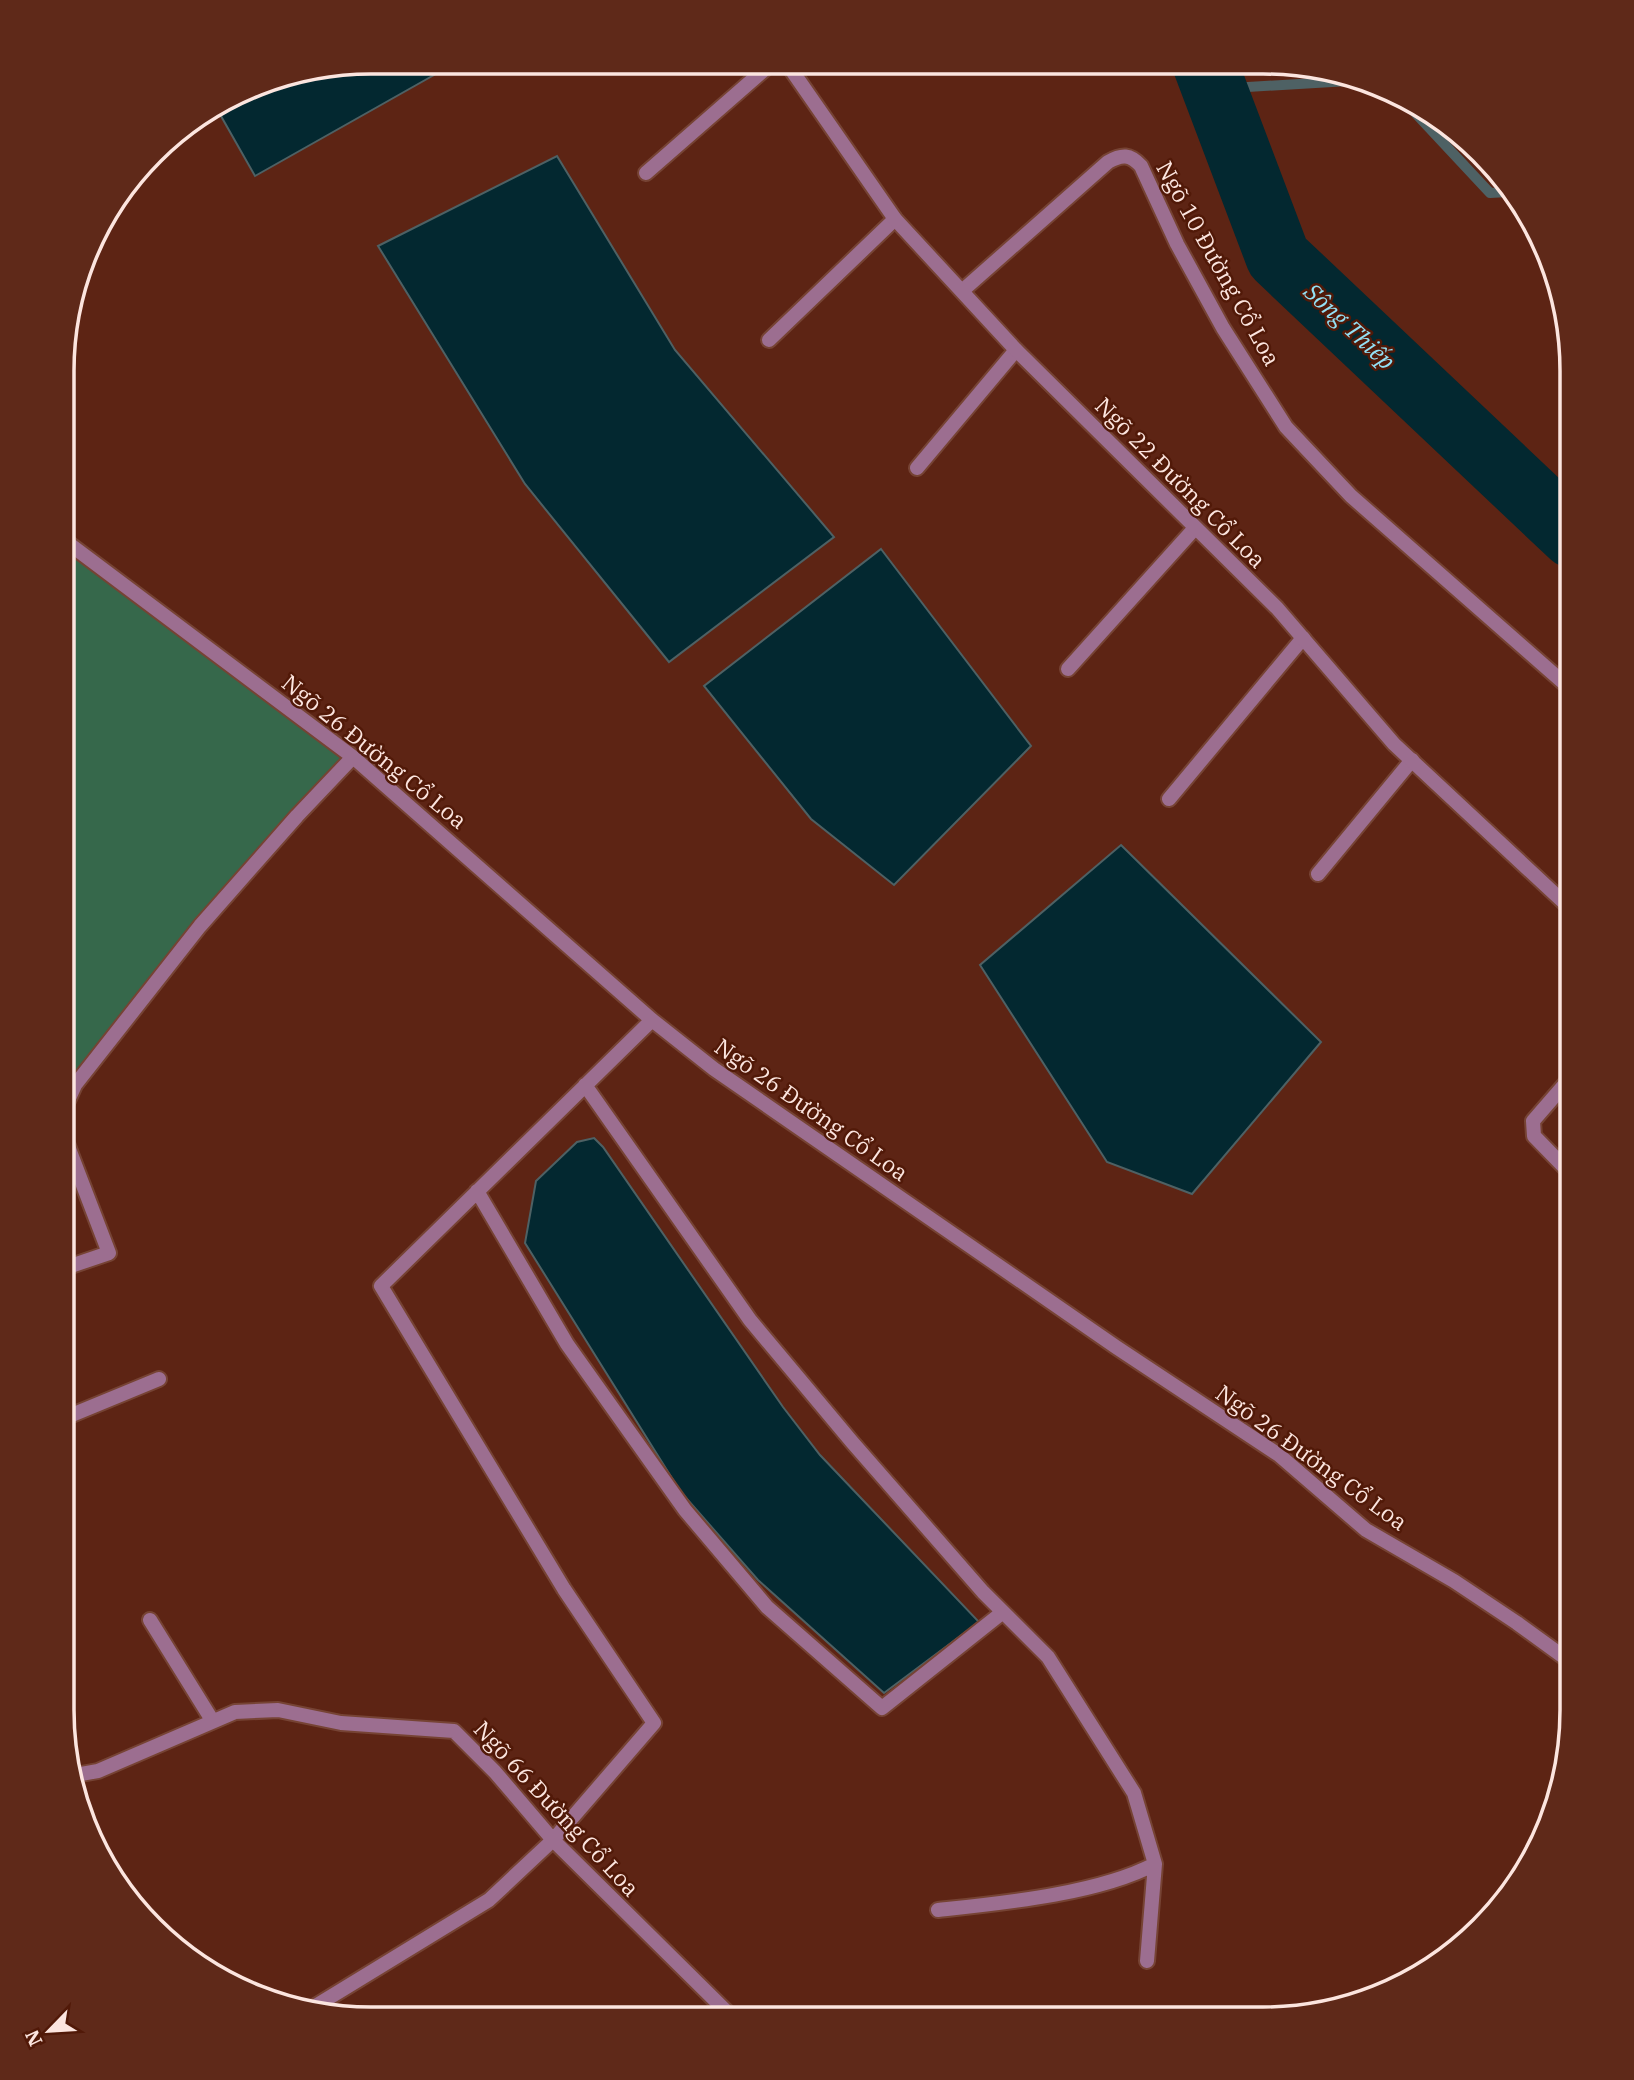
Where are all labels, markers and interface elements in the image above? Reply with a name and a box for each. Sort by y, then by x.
street label: Ngõ 10 Đường Cổ Loa [1150,155,1288,371]
water label: Sông Thiếp [1297,275,1402,376]
street label: Ngõ 22 Đường Cổ Loa [1089,390,1273,574]
street label: Ngõ 26 Đường Cổ Loa [276,667,474,835]
street label: Ngõ 26 Đường Cổ Loa [709,1031,915,1187]
street label: Ngõ 26 Đường Cổ Loa [1210,1377,1414,1537]
street label: Ngõ 66 Đường Cổ Loa [468,1714,646,1902]
north arrow [14,1996,84,2066]
text: N [20,2026,48,2050]

